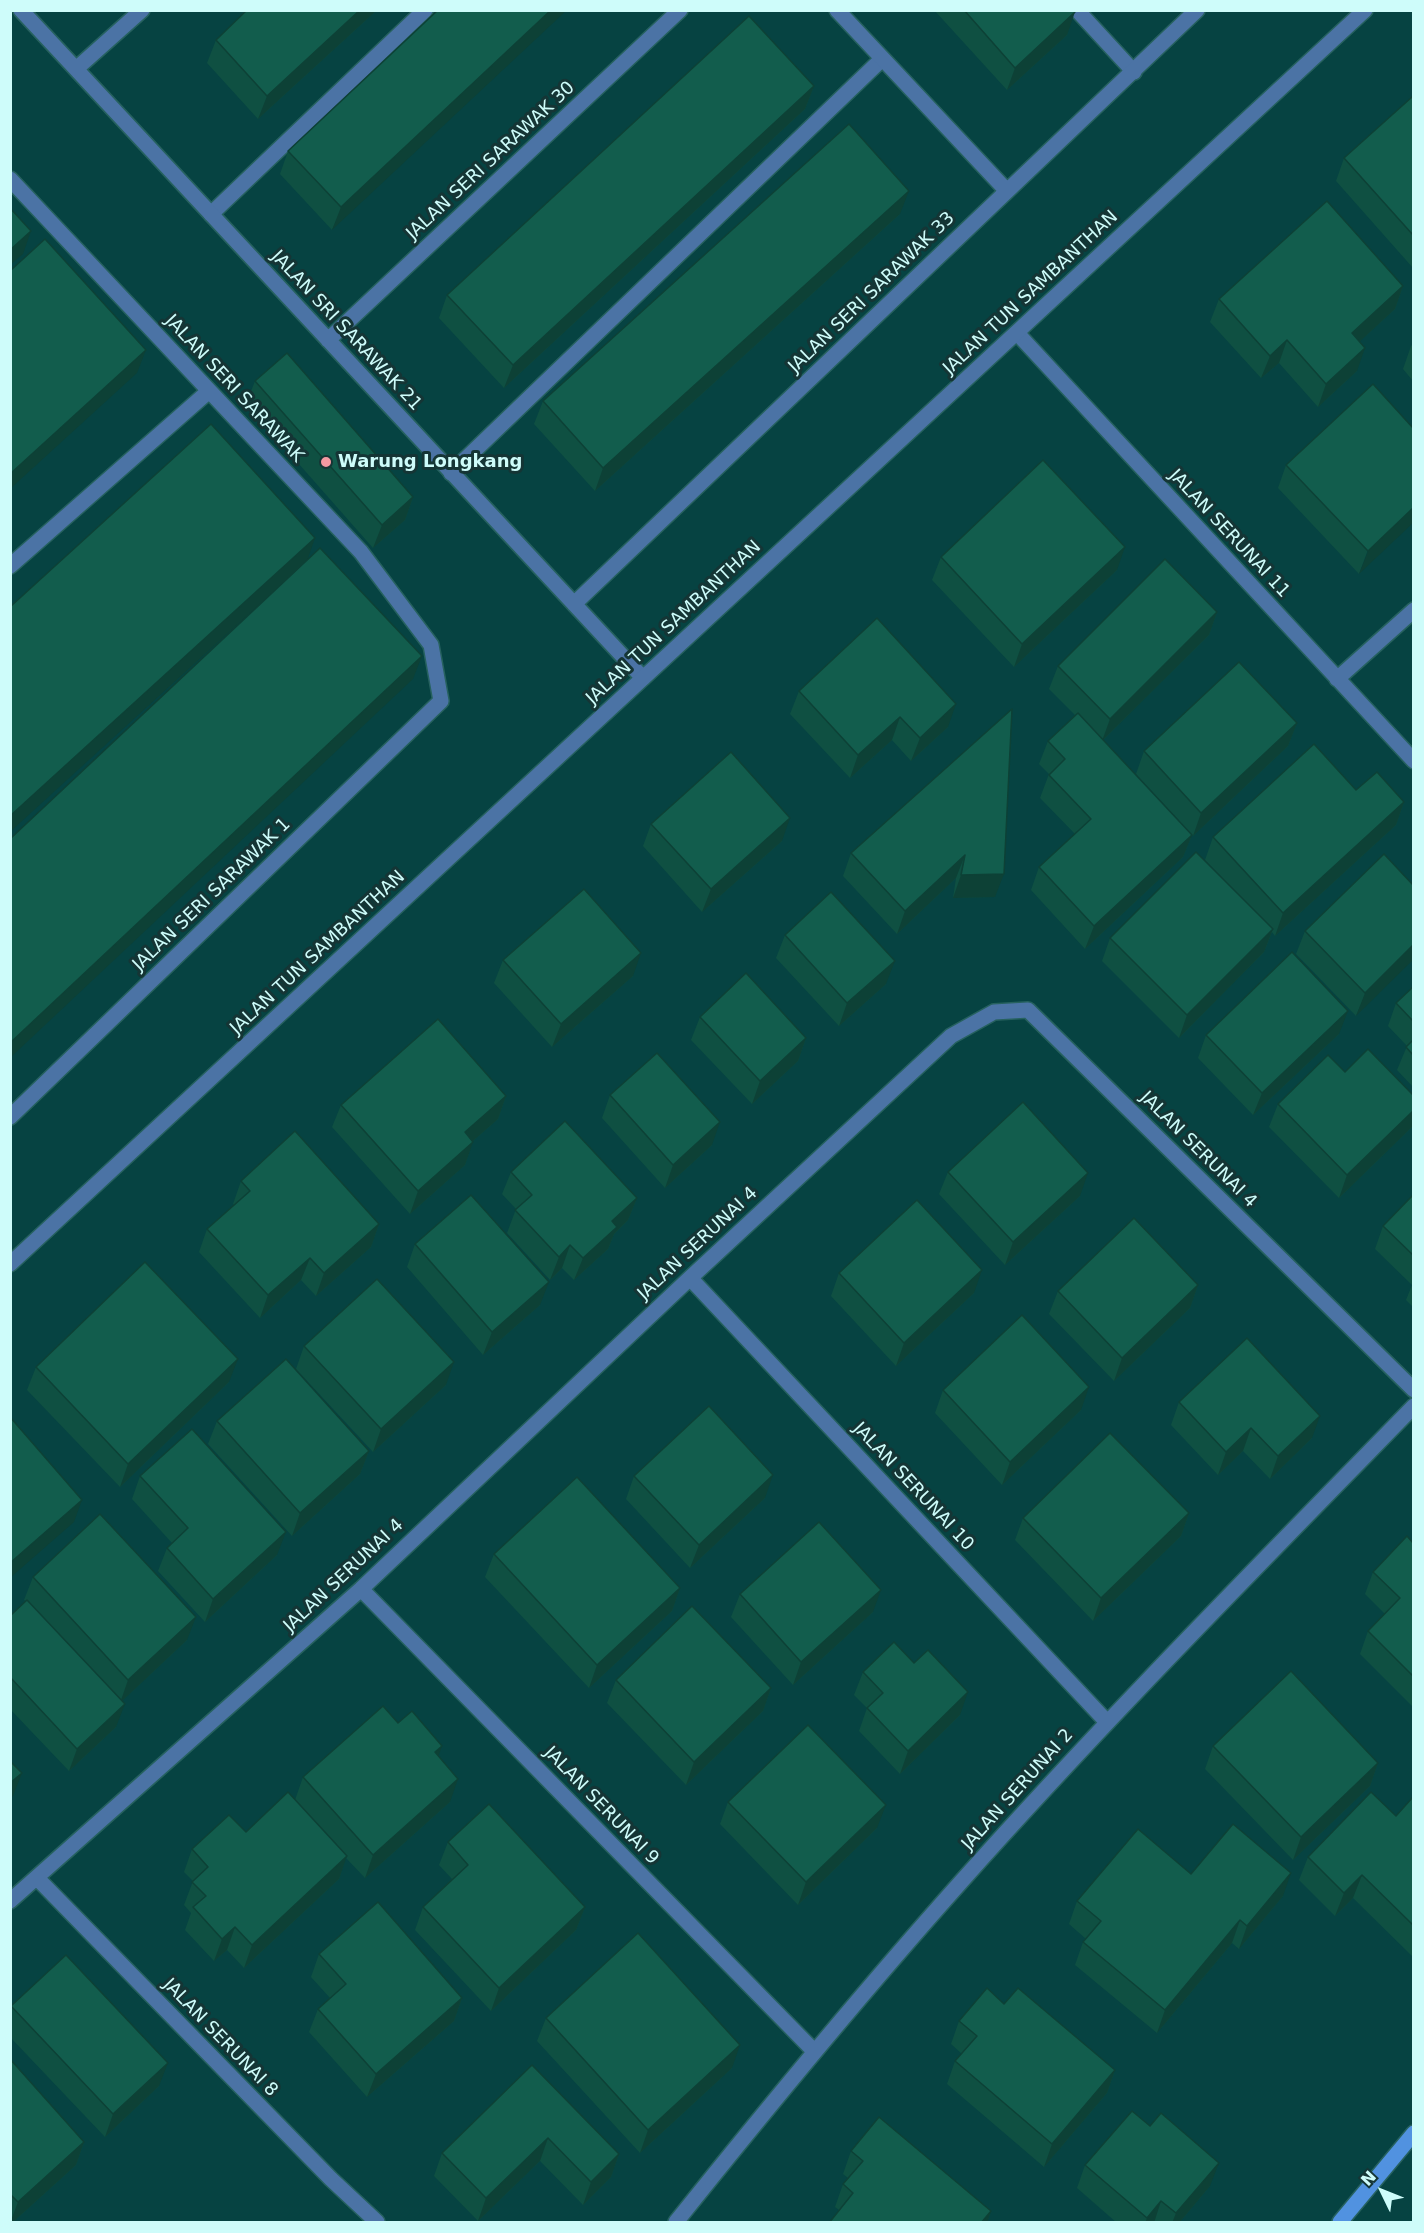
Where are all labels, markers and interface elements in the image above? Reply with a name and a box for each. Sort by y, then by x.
street label: JALAN SERI SARAWAK 30 [402,77,580,245]
street label: JALAN TUN SAMBANTHAN [939,206,1123,380]
street label: JALAN SERI SARAWAK 33 [785,208,959,378]
street label: JALAN SRI SARAWAK 21 [266,246,426,416]
street label: JALAN SERI SARAWAK [160,311,308,467]
place label: Warung Longkang [338,451,522,473]
marker: Warung Longkang [319,455,333,469]
street label: JALAN SERUNAI 11 [1164,465,1294,603]
street label: JALAN TUN SAMBANTHAN [582,536,766,710]
street label: JALAN SERI SARAWAK 1 [129,814,295,976]
street label: JALAN TUN SAMBANTHAN [226,866,410,1040]
street label: JALAN SERUNAI 4 [1135,1087,1261,1213]
street label: JALAN SERUNAI 4 [634,1183,762,1305]
street label: JALAN SERUNAI 10 [848,1418,978,1556]
street label: JALAN SERUNAI 4 [280,1515,408,1637]
street label: JALAN SERUNAI 2 [958,1725,1078,1855]
street label: JALAN SERUNAI 9 [539,1742,663,1870]
street label: JALAN SERUNAI 8 [158,1974,282,2102]
north arrow [1352,2161,1412,2221]
text: N [1357,2167,1380,2190]

